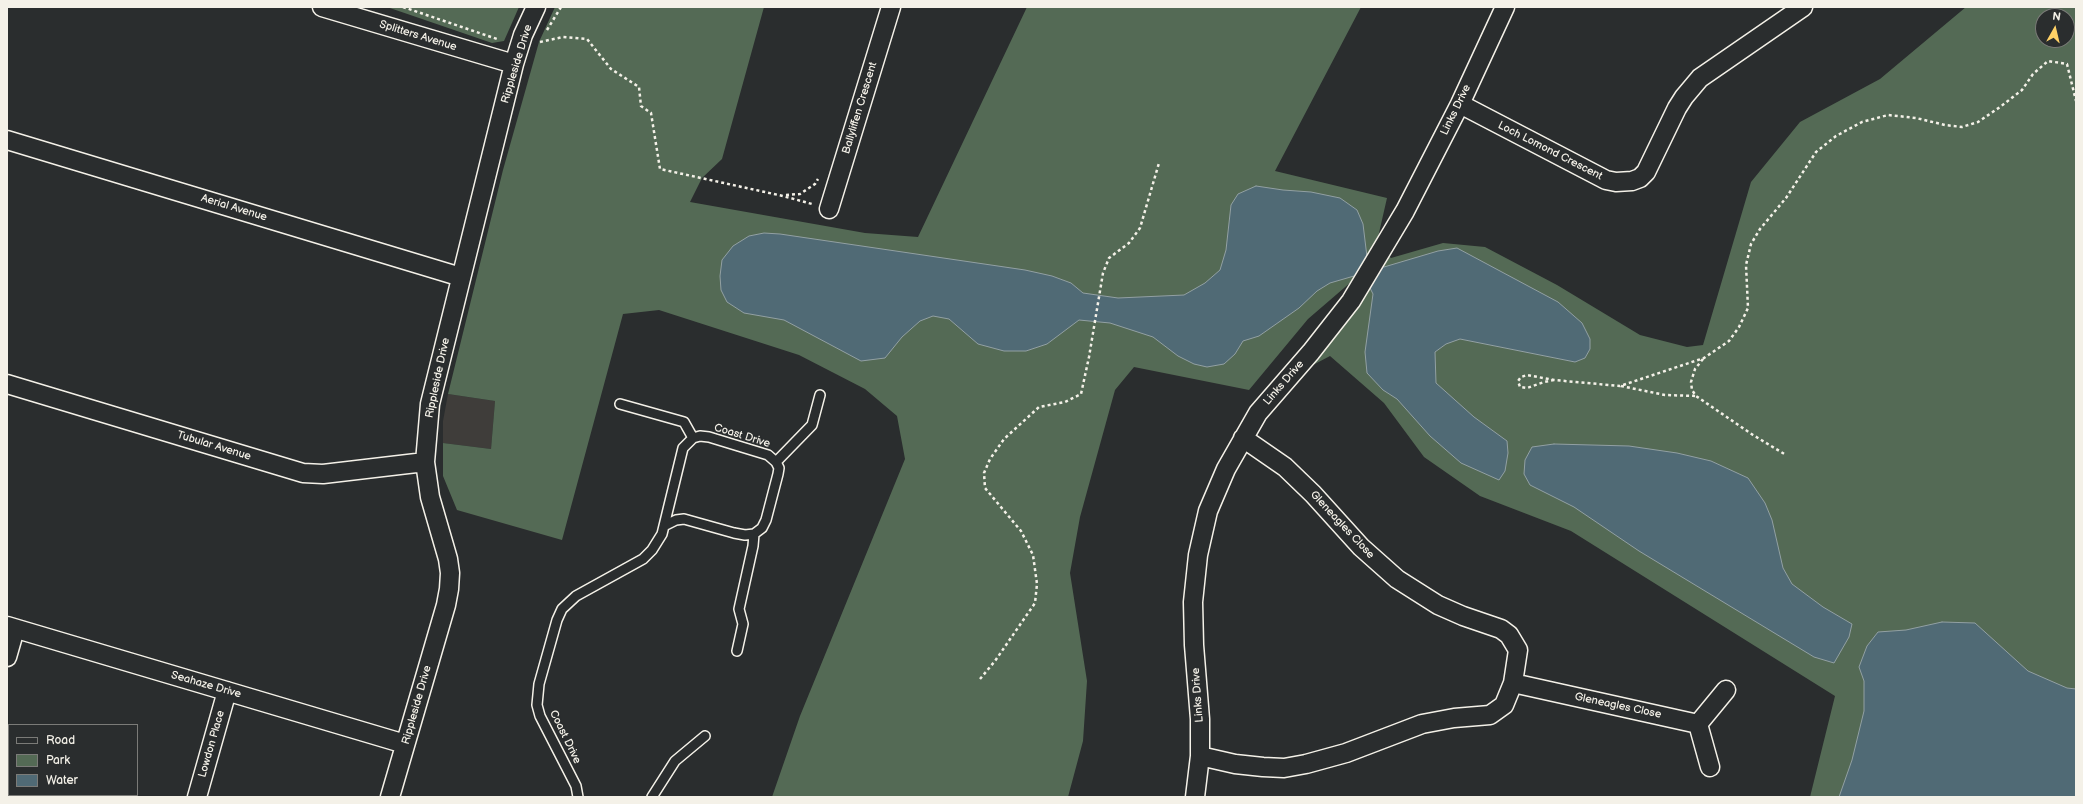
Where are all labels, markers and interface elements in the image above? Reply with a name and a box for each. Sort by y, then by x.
north arrow [2035,8,2075,48]
text: N [2052,10,2062,24]
street label: Splitters Avenue [378,18,458,54]
street label: Rippleside Drive [499,23,535,105]
street label: Ballyliffen Crescent [840,60,880,156]
street label: Links Drive [1438,82,1474,138]
street label: Loch Lomond Crescent [1495,119,1605,183]
street label: Aerial Avenue [199,192,269,224]
street label: Rippleside Drive [423,337,453,419]
street label: Links Drive [1261,358,1307,408]
street label: Coast Drive [712,421,772,451]
street label: Tubular Avenue [175,428,253,464]
street label: Gleneagles Close [1307,488,1377,562]
street label: Rippleside Drive [399,664,435,746]
street label: Links Drive [1190,667,1206,723]
street label: Seahaze Drive [169,669,243,701]
street label: Gleneagles Close [1574,690,1662,722]
street label: Coast Drive [546,708,584,766]
street label: Lowdon Place [196,709,228,779]
legend [8,724,138,796]
text: Road [46,733,75,748]
text: Park [46,753,70,768]
text: Water [46,773,78,788]

